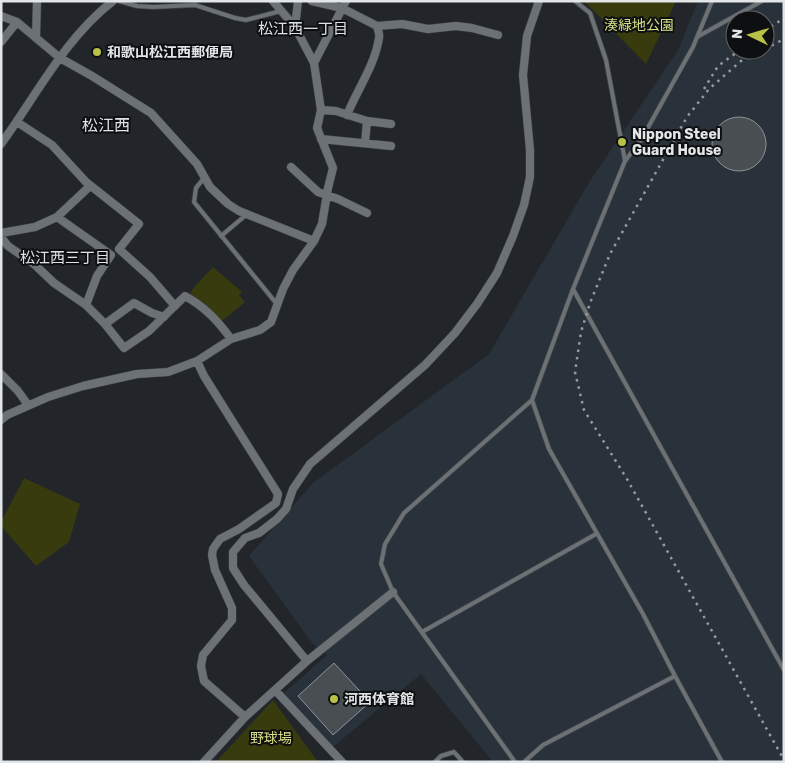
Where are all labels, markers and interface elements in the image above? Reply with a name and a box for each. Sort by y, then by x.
north arrow [725,10,775,60]
park label: 湊緑地公園 [604,17,674,34]
district label: 松江西一丁目 [258,20,348,38]
text: N [729,28,746,40]
place label: 和歌山松江西郵便局 [107,44,233,61]
marker: 和歌山松江西郵便局 [91,46,103,58]
district label: 松江西 [82,116,130,135]
place label: Nippon Steel Guard House [632,126,721,159]
marker: Nippon Steel Guard House [616,136,628,148]
district label: 松江西三丁目 [20,249,110,267]
place label: 河西体育館 [344,691,414,708]
marker: 河西体育館 [328,693,340,705]
park label: 野球場 [250,730,292,747]

